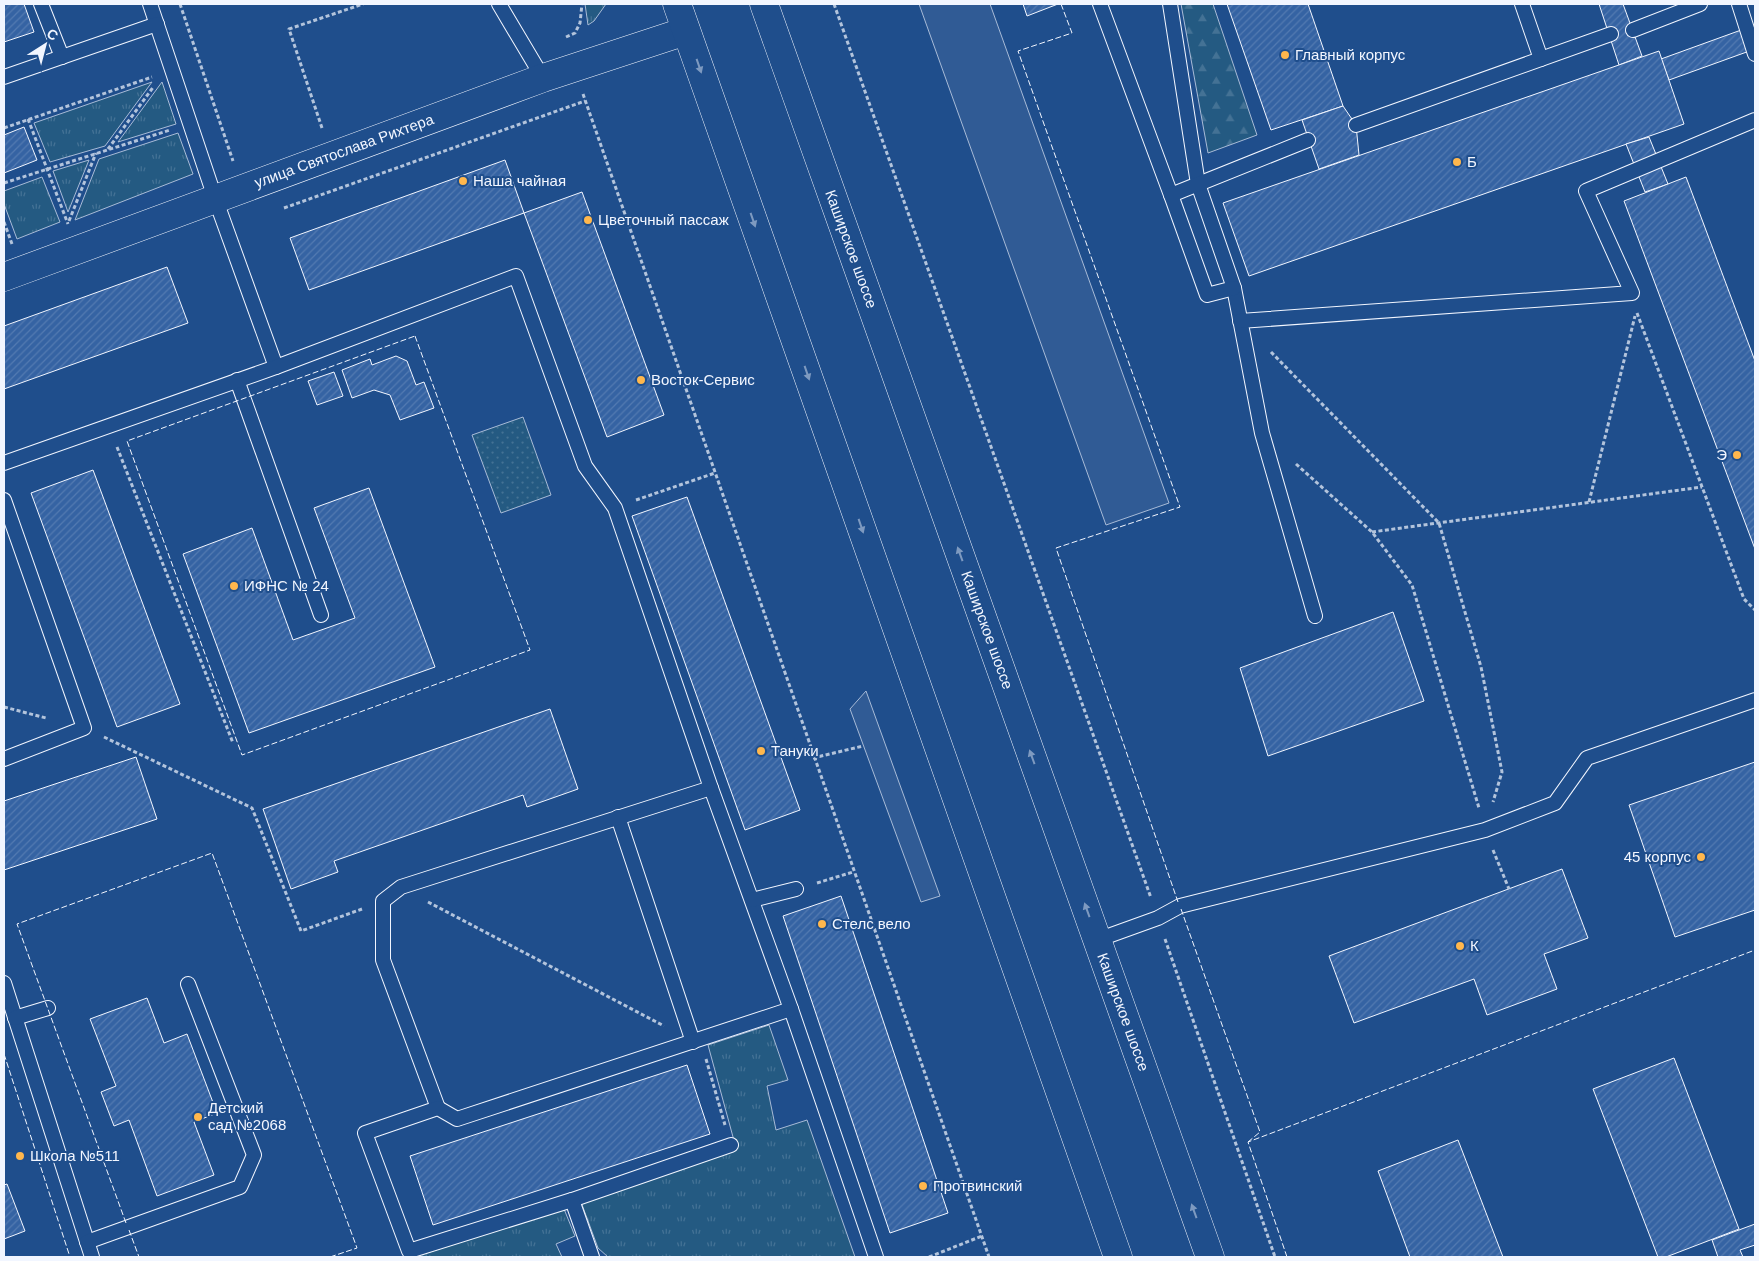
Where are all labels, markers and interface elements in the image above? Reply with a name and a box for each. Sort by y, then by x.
north arrow [20,20,70,70]
text: С [44,25,61,44]
place label: Главный корпус [1295,46,1406,63]
marker: Главный корпус [1279,49,1291,61]
one-way arrow [695,59,703,74]
street label: улица Святослава Рихтера [252,110,436,191]
place label: Б [1467,153,1477,170]
marker: Б [1451,156,1463,168]
place label: Наша чайная [473,172,566,189]
marker: Наша чайная [457,175,469,187]
street label: Каширское шоссе [822,187,881,310]
place label: Цветочный пассаж [598,211,729,228]
one-way arrow [749,212,757,227]
marker: Цветочный пассаж [582,214,594,226]
one-way arrow [803,366,811,381]
place label: Восток-Сервис [651,371,755,388]
marker: Восток-Сервис [635,374,647,386]
place label: Э [1716,446,1727,463]
marker: Э [1731,449,1743,461]
one-way arrow [857,519,865,534]
one-way arrow [956,546,964,561]
street label: Каширское шоссе [958,568,1017,691]
place label: ИФНС № 24 [244,577,329,594]
marker: ИФНС № 24 [228,580,240,592]
place label: Тануки [771,742,819,759]
marker: Тануки [755,745,767,757]
one-way arrow [1028,749,1036,764]
place label: 45 корпус [1624,848,1691,865]
marker: 45 корпус [1695,851,1707,863]
one-way arrow [1083,902,1091,917]
place label: Стелс вело [832,915,911,932]
marker: Стелс вело [816,918,828,930]
place label: К [1470,937,1479,954]
marker: К [1454,940,1466,952]
street label: Каширское шоссе [1094,950,1153,1073]
place label: Детский сад №2068 [208,1099,286,1133]
marker: Детский сад №2068 [192,1111,204,1123]
place label: Школа №511 [30,1147,120,1164]
marker: Школа №511 [14,1150,26,1162]
place label: Протвинский [933,1177,1022,1194]
marker: Протвинский [917,1180,929,1192]
one-way arrow [1190,1204,1197,1219]

